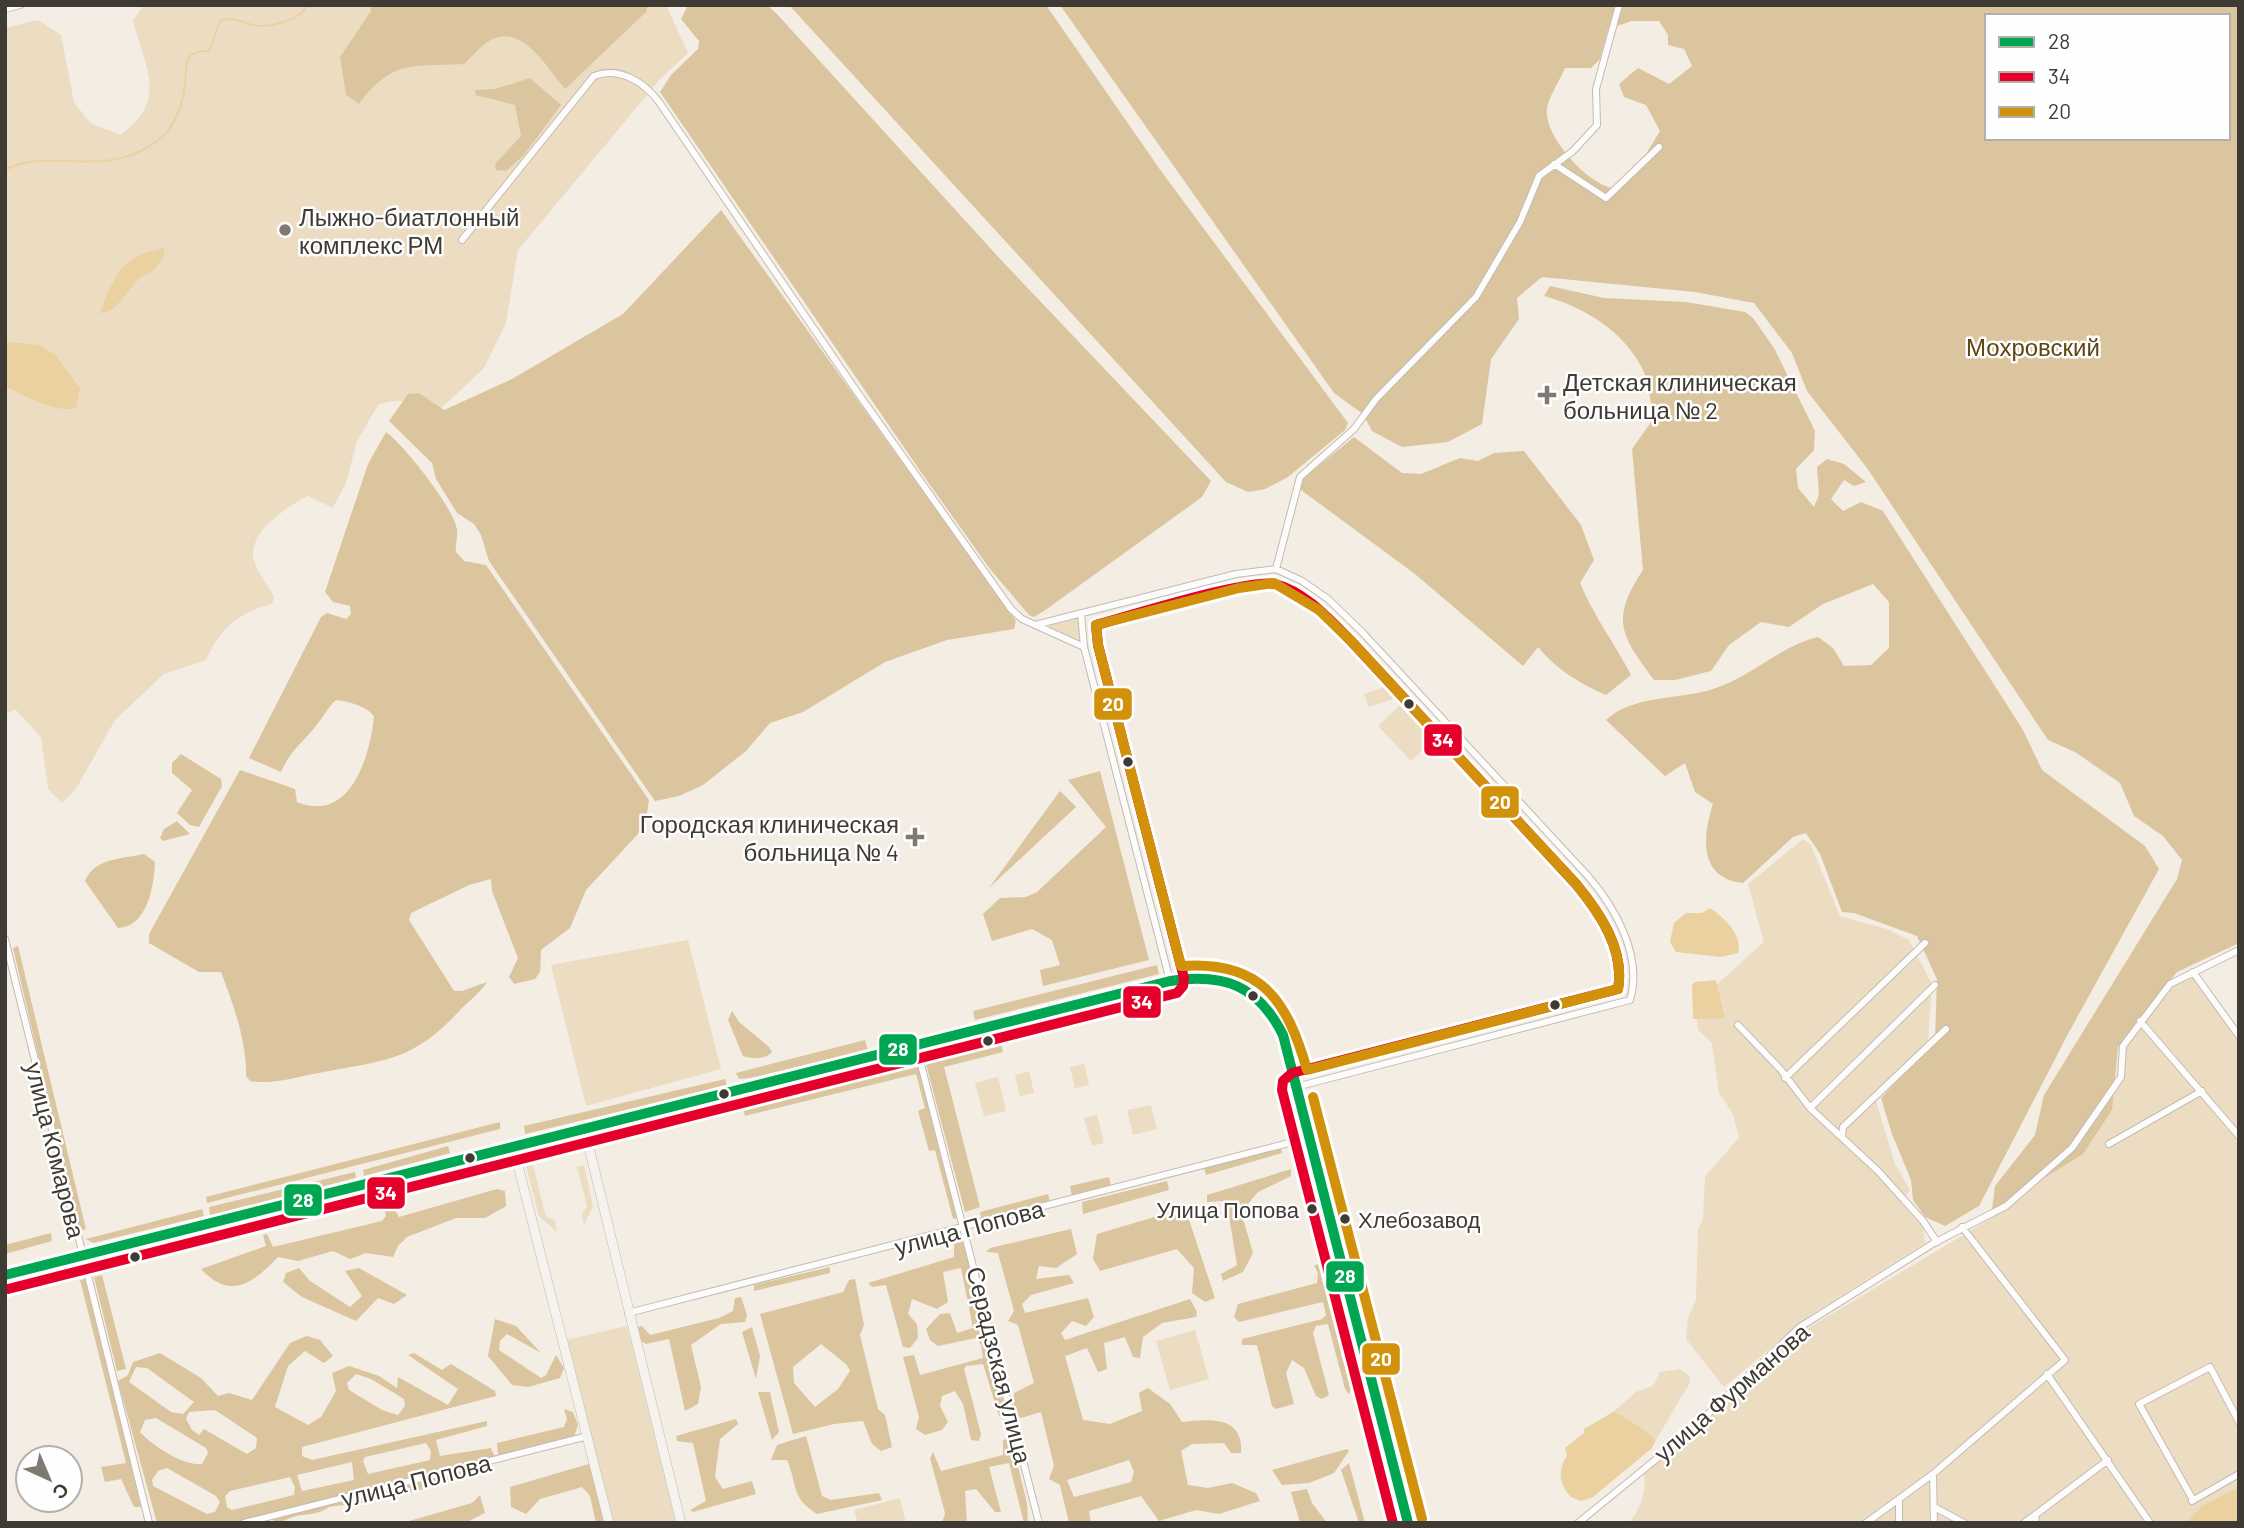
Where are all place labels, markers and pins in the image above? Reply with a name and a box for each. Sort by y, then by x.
place label: Лыжно-биатлонный комплекс РМ [299,202,519,259]
marker: Лыжно-биатлонный комплекс РМ [277,222,293,238]
place label: Детская клиническая больница № 2 [1563,367,1797,424]
marker: Детская клиническая больница № 2 [1537,385,1557,405]
unlabelled marker [1402,697,1416,711]
unlabelled marker [1121,755,1135,769]
place label: Городская клиническая больница № 4 [640,809,899,866]
marker: Городская клиническая больница № 4 [905,827,925,847]
unlabelled marker [1246,989,1260,1003]
unlabelled marker [1548,998,1562,1012]
unlabelled marker [981,1034,995,1048]
unlabelled marker [717,1087,731,1101]
unlabelled marker [463,1151,477,1165]
place label: Улица Попова [1156,1196,1300,1223]
marker: Улица Попова [1305,1202,1319,1216]
place label: Хлебозавод [1358,1206,1481,1233]
marker: Хлебозавод [1338,1212,1352,1226]
unlabelled marker [128,1250,142,1264]

